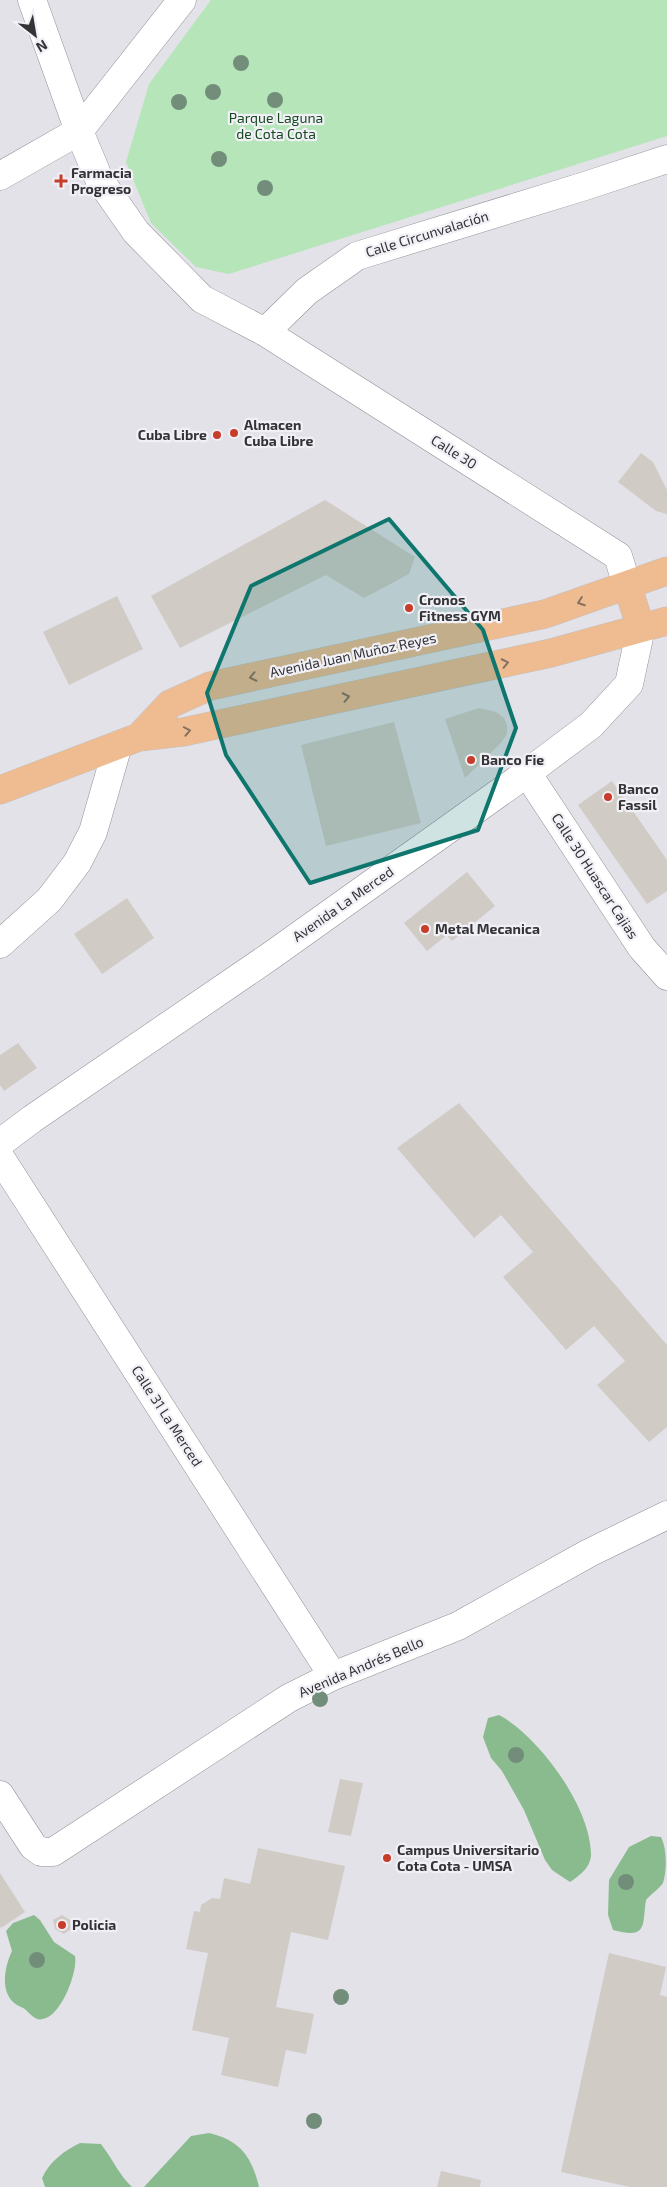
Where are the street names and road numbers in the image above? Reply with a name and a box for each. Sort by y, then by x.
street label: Calle Circunvalación [363,207,490,260]
street label: Calle 30 [428,431,480,472]
street label: Avenida Juan Muñoz Reyes [268,629,438,680]
street label: Calle 30 Huascar Cajias [548,810,642,942]
street label: Avenida La Merced [289,862,396,945]
street label: Calle 31 La Merced [129,1362,206,1469]
street label: Avenida Andrés Bello [296,1633,426,1701]

